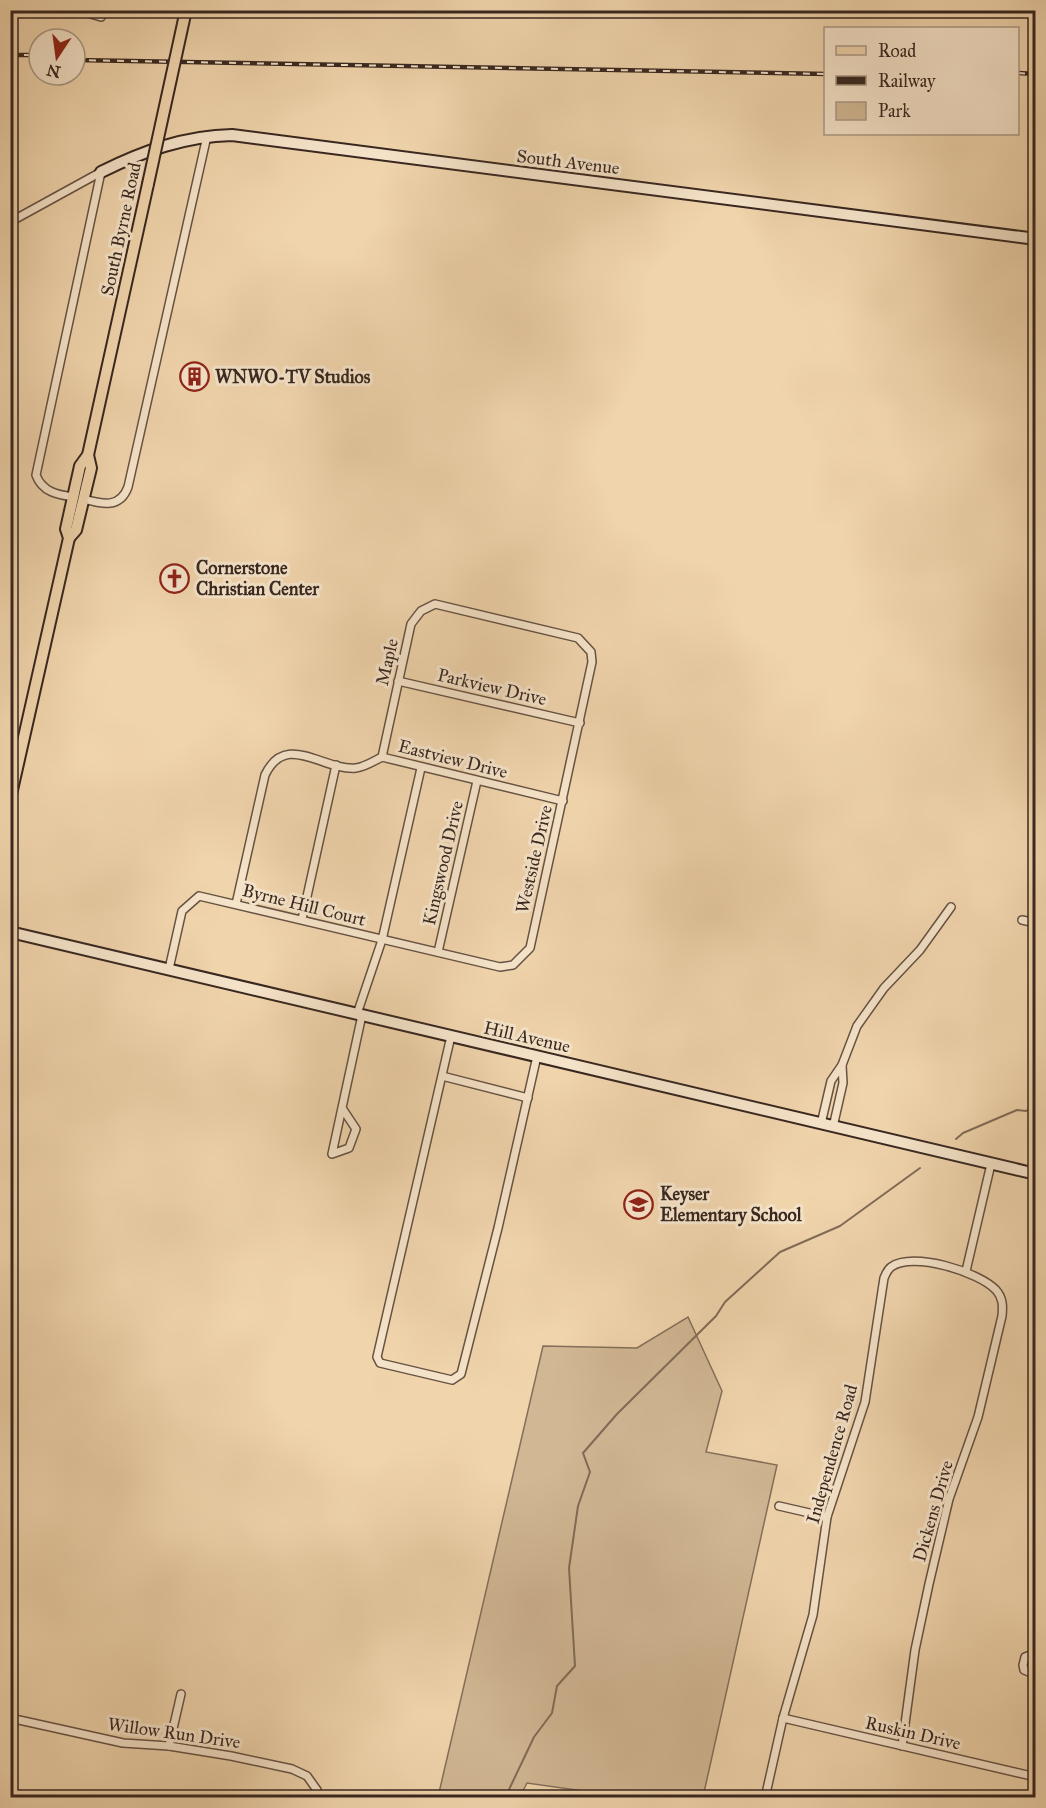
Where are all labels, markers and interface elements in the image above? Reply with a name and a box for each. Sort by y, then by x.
north arrow [27,27,87,87]
legend [824,27,1019,135]
text: Road [878,40,916,62]
text: N [45,60,62,82]
text: Railway [878,70,936,92]
text: Park [878,100,911,122]
street label: South Avenue [515,145,621,179]
street label: South Byrne Road [96,160,146,298]
building icon: WNWO-TV Studios [178,361,210,393]
place label: WNWO-TV Studios [215,366,371,388]
place label: Cornerstone Christian Center [196,557,320,600]
church icon: Cornerstone Christian Center [159,562,191,594]
street label: Maple [371,636,403,688]
street label: Parkview Drive [435,664,549,710]
street label: Eastview Drive [396,735,510,783]
street label: Kingswood Drive [418,799,469,928]
street label: Westside Drive [511,803,557,915]
street label: Byrne Hill Court [240,879,369,931]
street label: Hill Avenue [482,1016,572,1058]
place label: Keyser Elementary School [660,1183,803,1227]
school or university icon: Keyser Elementary School [623,1188,655,1220]
street label: Independence Road [802,1382,862,1526]
street label: Dickens Drive [908,1458,958,1564]
street label: Ruskin Drive [863,1711,963,1755]
street label: Willow Run Drive [106,1713,242,1753]

